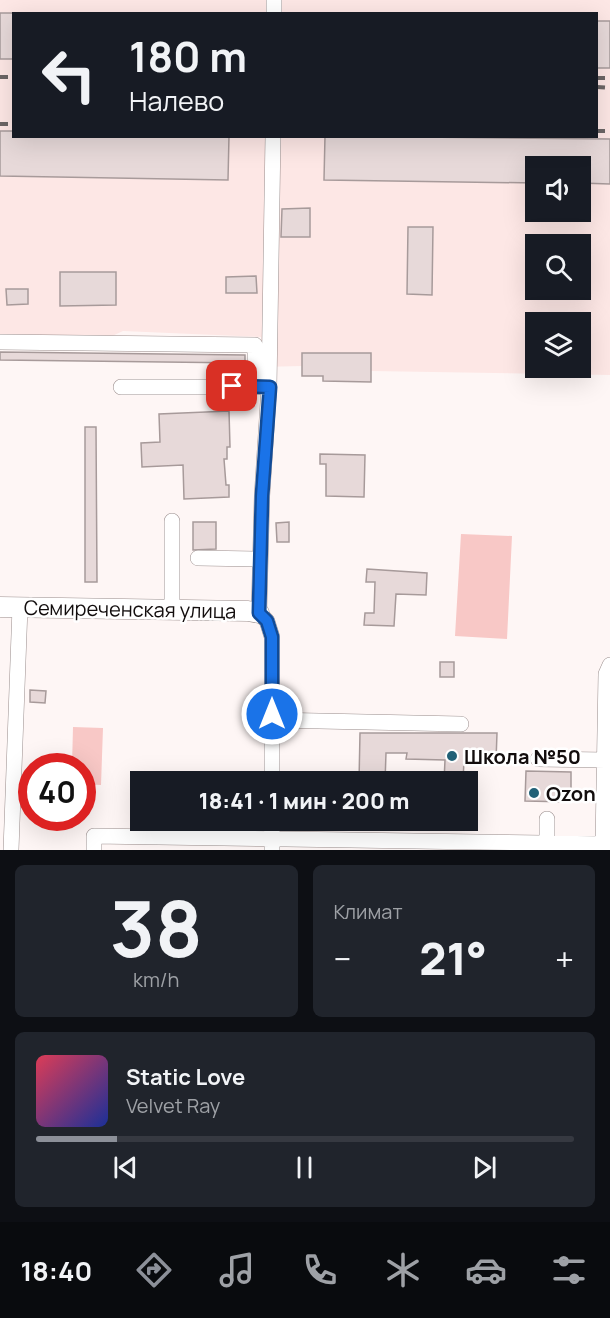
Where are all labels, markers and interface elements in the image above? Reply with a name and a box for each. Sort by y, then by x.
text: 180 m [129,27,247,85]
icon: left [30,36,108,114]
text: Налево [129,82,224,119]
map controls [525,156,591,378]
button: sound [525,156,591,222]
button: search [525,234,591,300]
button: layers [525,312,591,378]
pin [206,360,257,411]
icon: arrive [215,369,248,402]
street label: Семиреченская улица [24,594,236,624]
position arrow [240,682,304,746]
place label: Школа №50 [464,743,581,770]
marker: Школа №50 [445,749,459,763]
speed limit sign: 40 [18,753,96,831]
place label: Ozon [546,780,596,807]
text: 18:41 · 1 мин · 200 m [199,786,409,816]
marker: Ozon [527,786,541,800]
text: 38 [110,874,203,980]
text: Климат [334,898,403,925]
text: 21° [419,927,487,989]
text: − [334,936,351,981]
text: + [555,936,574,981]
text: km/h [133,966,180,993]
text: Static Love [126,1062,245,1092]
text: Velvet Ray [126,1092,220,1119]
icon: previous [109,1151,142,1184]
icon: pause [288,1151,321,1184]
icon: next [468,1151,501,1184]
icon: directions [133,1249,175,1291]
icon: music [216,1249,258,1291]
icon: phone [299,1249,341,1291]
icon: climate [382,1249,424,1291]
icon: car [465,1249,507,1291]
icon: filters [548,1249,590,1291]
text: 18:40 [20,1252,92,1289]

